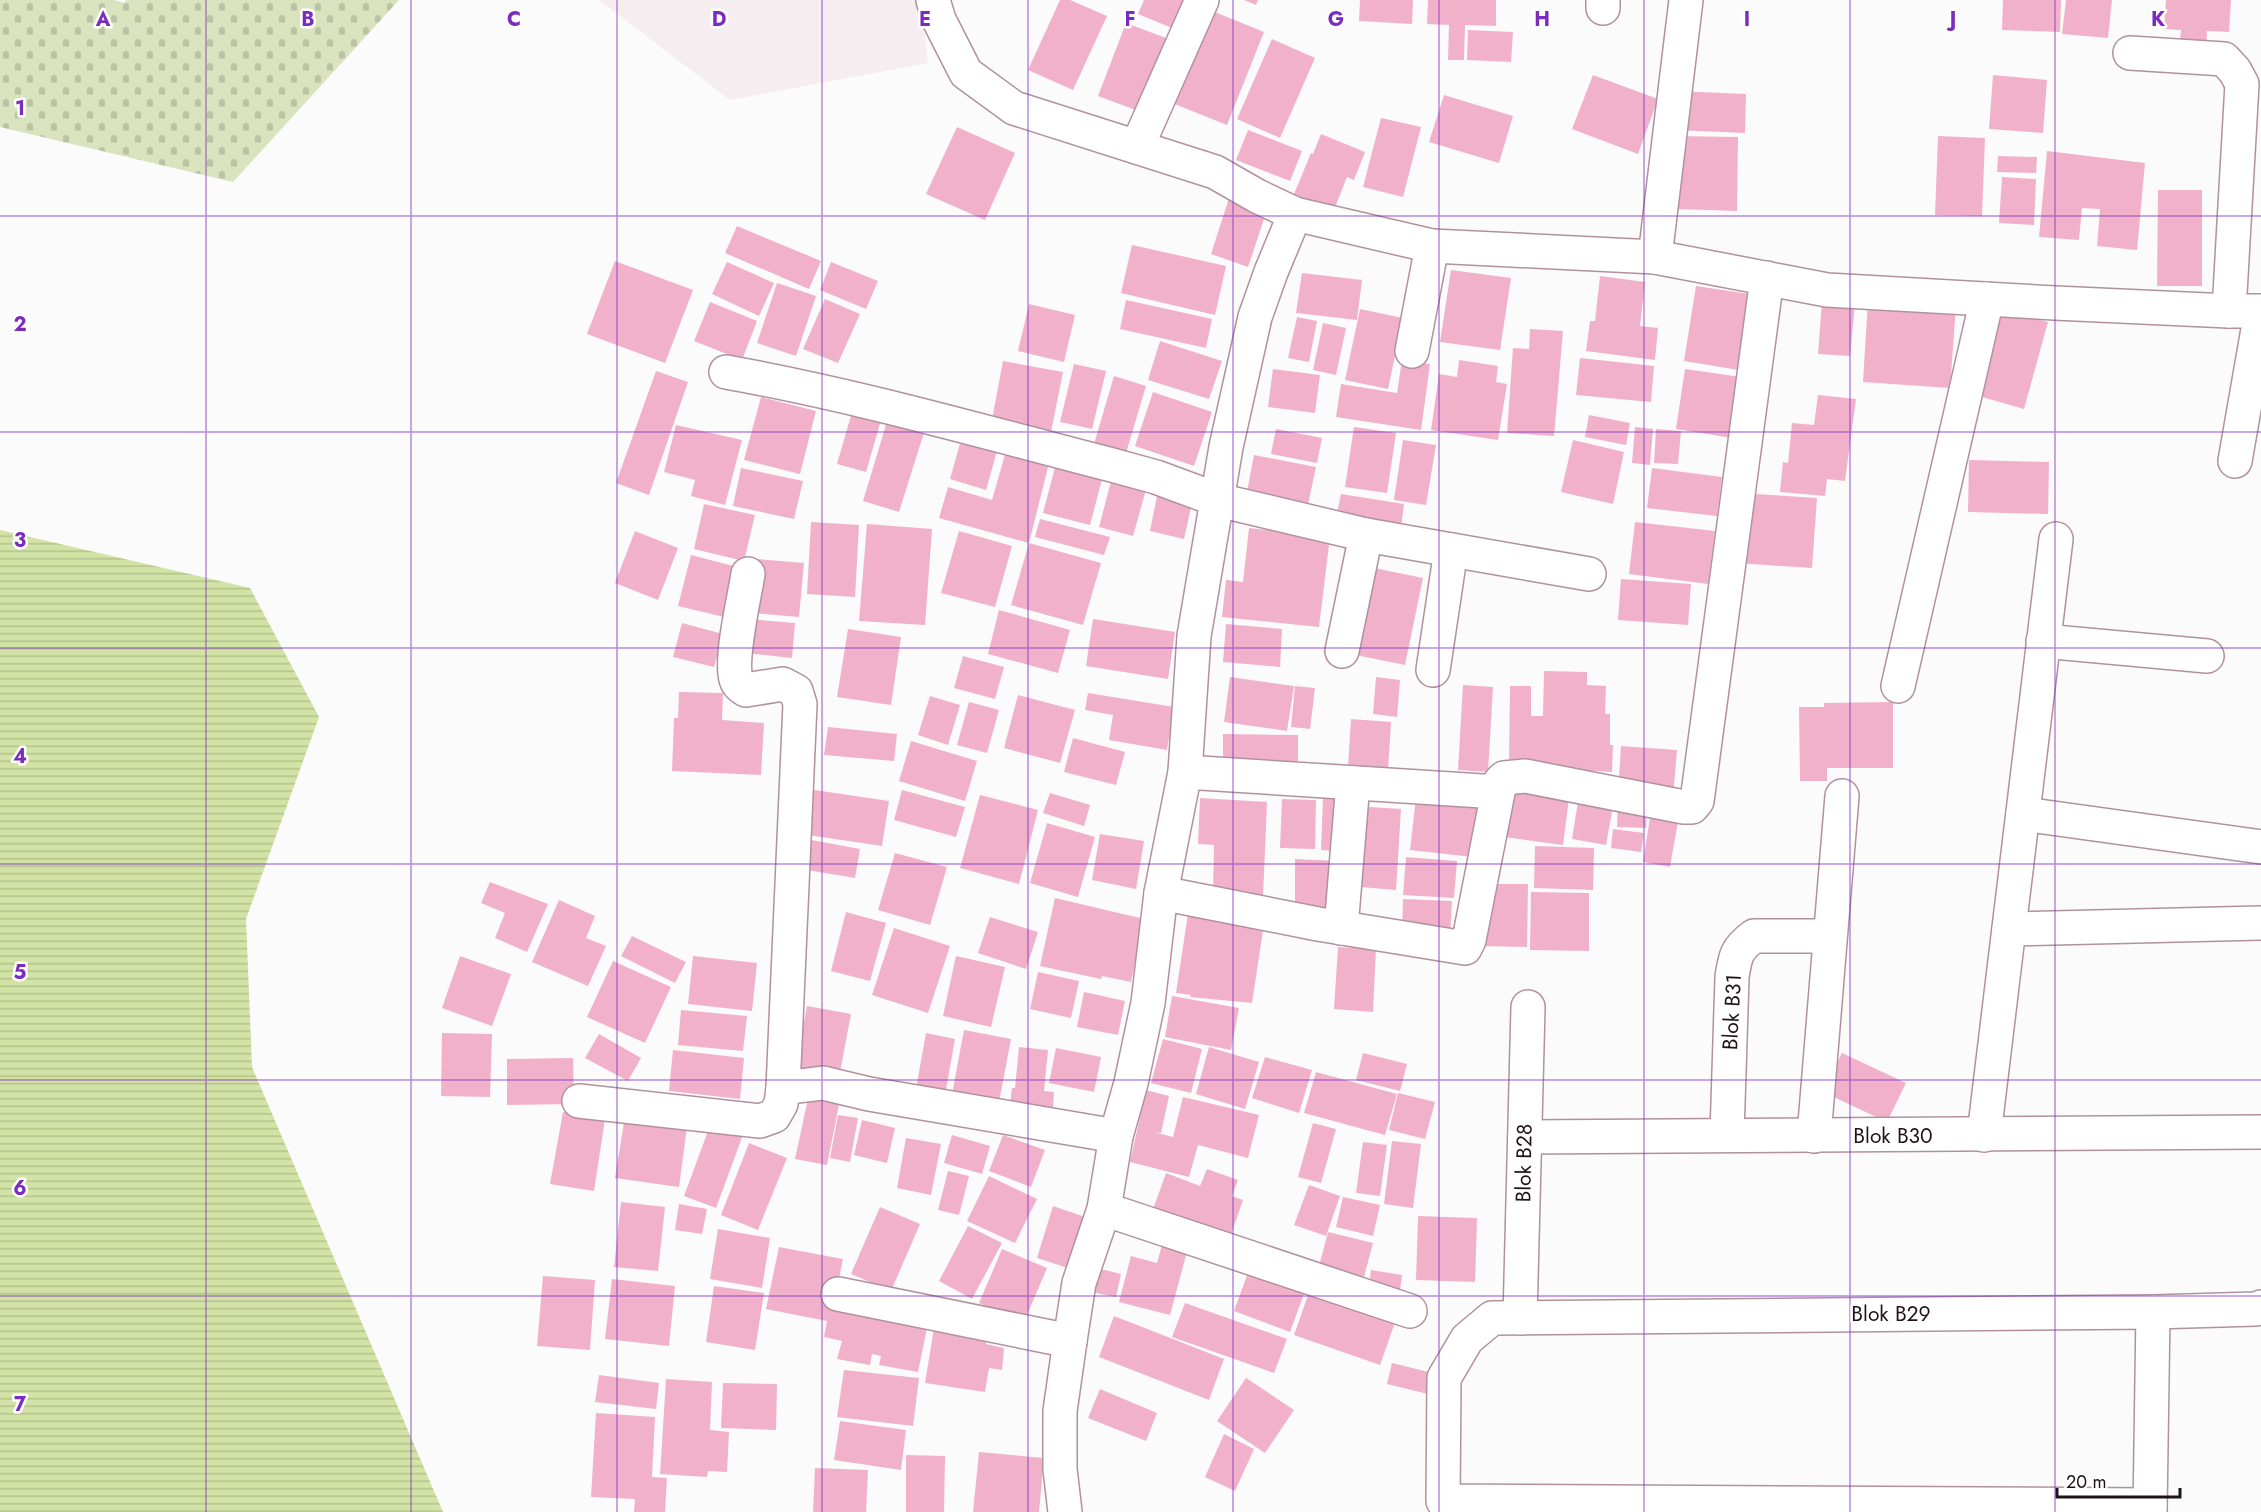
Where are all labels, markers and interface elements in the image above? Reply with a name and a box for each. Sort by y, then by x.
text: A [95,5,111,34]
text: B [301,5,315,34]
text: C [507,5,521,34]
text: D [712,5,726,34]
text: E [919,5,931,34]
text: F [1124,5,1136,34]
text: G [1328,5,1344,34]
text: H [1534,5,1550,34]
text: I [1744,5,1750,34]
text: J [1946,5,1956,34]
text: K [2151,5,2165,34]
text: 1 [15,94,25,123]
text: 2 [13,310,27,339]
text: 3 [14,526,26,555]
text: 4 [13,742,27,771]
text: 5 [14,958,27,987]
street label: Blok B31 [1715,973,1749,1051]
street label: Blok B30 [1853,1121,1933,1151]
street label: Blok B28 [1508,1123,1540,1203]
text: 6 [13,1174,27,1203]
street label: Blok B29 [1851,1299,1931,1329]
text: 7 [14,1390,27,1419]
scale bar [2057,1461,2180,1499]
text: 20 m [2066,1469,2106,1495]

